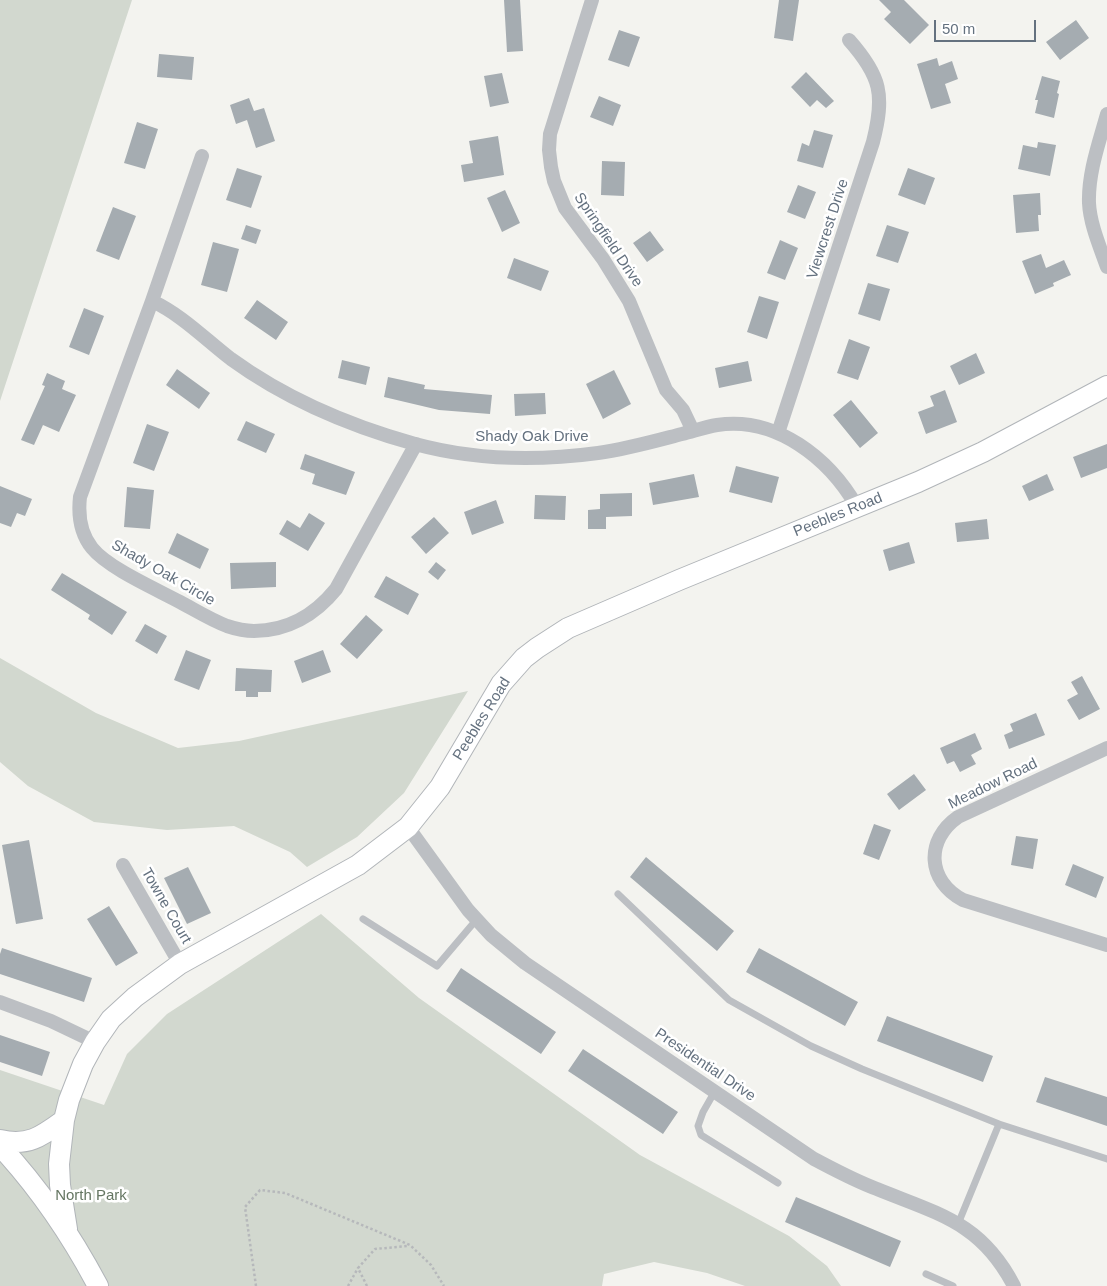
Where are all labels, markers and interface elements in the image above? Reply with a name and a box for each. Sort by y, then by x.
scale bar [937,10,1040,42]
text: 50 m [942,20,975,37]
street label: Viewcrest Drive [803,177,853,281]
street label: Springfield Drive [570,189,646,291]
street label: Shady Oak Drive [475,428,589,446]
street label: Peebles Road [791,489,885,541]
street label: Shady Oak Circle [108,536,218,610]
street label: Peebles Road [449,674,515,764]
street label: Meadow Road [946,755,1040,813]
street label: Towne Court [137,865,195,947]
street label: Presidential Drive [651,1025,759,1105]
park label: North Park [55,1187,127,1205]

